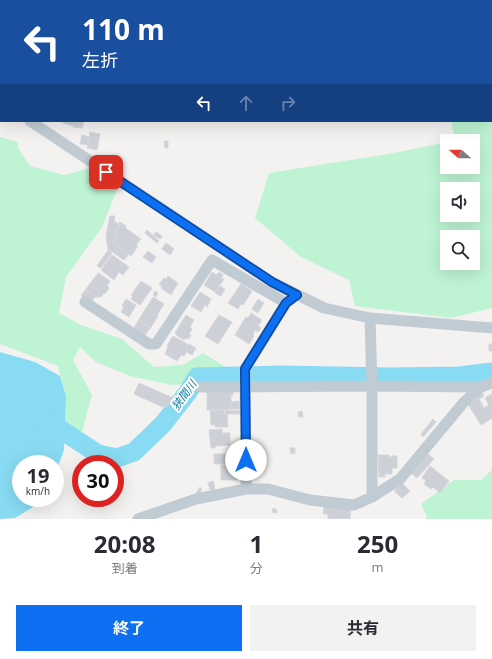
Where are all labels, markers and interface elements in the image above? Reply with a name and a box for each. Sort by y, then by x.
text: 110 m [82,10,165,48]
icon: left [16,16,68,68]
text: 左折 [82,48,118,72]
icon: left [193,92,215,114]
icon: ahead [235,92,257,114]
icon: right [277,92,299,114]
north arrow [440,134,480,174]
map controls [440,134,480,270]
pin [89,155,123,189]
icon: arrive [95,161,117,183]
button: sound [440,182,480,222]
button: search [440,230,480,270]
water label: 狭間川 [168,376,200,412]
position arrow [225,439,267,481]
speed limit sign: 30 [72,455,124,507]
text: 19 [27,462,49,489]
text: km/h [26,484,50,498]
text: 20:08 [94,527,156,560]
text: 1 [249,527,263,560]
text: 250 [357,527,398,560]
text: m [372,558,384,576]
text: 到着 [112,559,138,577]
text: 分 [250,559,263,577]
button: 終了 [16,605,242,651]
button: 共有 [250,605,476,651]

